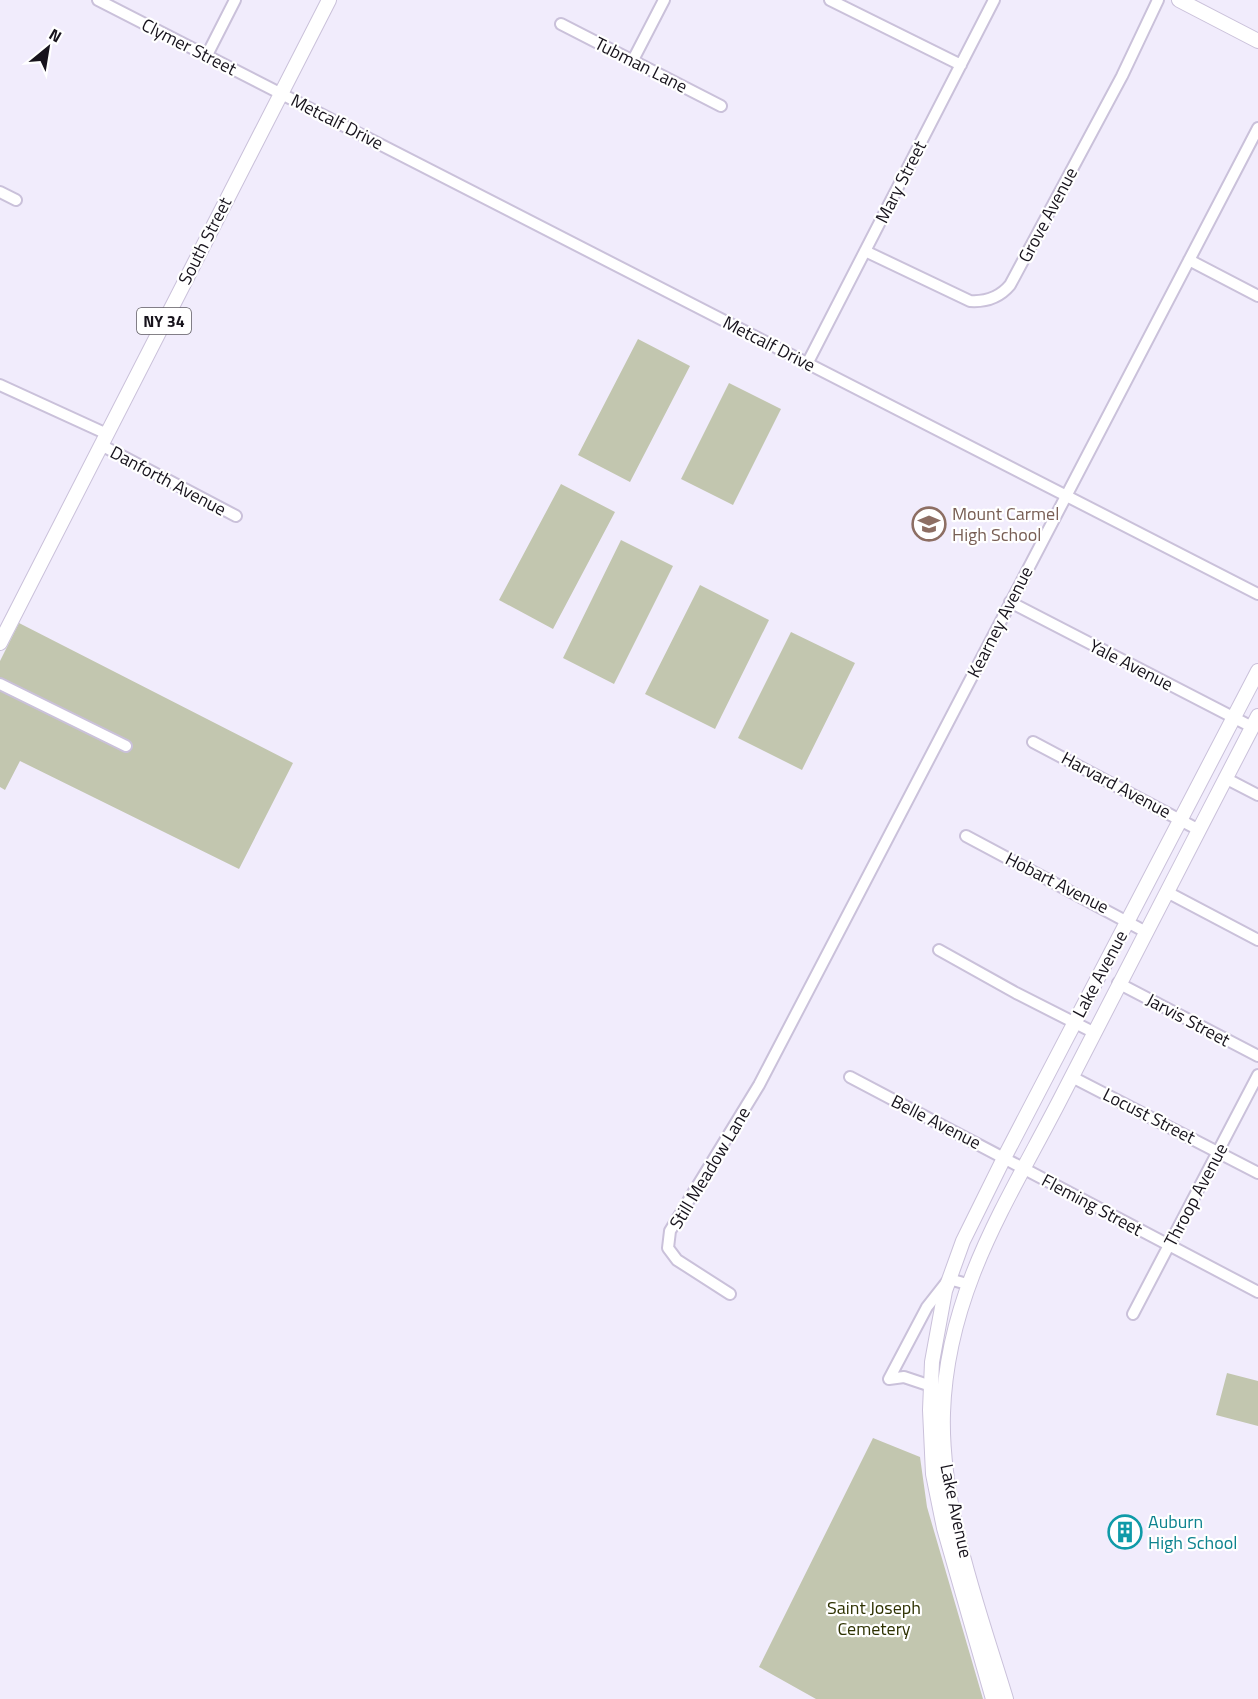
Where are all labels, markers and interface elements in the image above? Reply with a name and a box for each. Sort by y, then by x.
street label: Clymer Street [137,11,242,82]
north arrow [18,18,78,78]
text: N [45,22,66,48]
street label: Tubman Lane [590,30,692,100]
street label: Metcalf Drive [286,87,388,156]
street label: Mary Street [868,135,933,228]
street label: Grove Avenue [1011,162,1084,267]
street label: South Street [171,192,238,289]
road number: NY 34 [137,308,191,334]
street label: Metcalf Drive [718,309,820,378]
street label: Danforth Avenue [105,439,231,523]
place label: Mount Carmel High School [952,500,1059,548]
school or university icon: Mount Carmel High School [911,506,947,542]
street label: Kearney Avenue [960,561,1039,682]
street label: Yale Avenue [1085,632,1178,697]
street label: Harvard Avenue [1057,744,1176,825]
street label: Hobart Avenue [1001,845,1114,920]
street label: Lake Avenue [1065,925,1134,1022]
street label: Jarvis Street [1141,986,1236,1053]
street label: Locust Street [1098,1081,1201,1151]
street label: Belle Avenue [887,1087,986,1156]
street label: Still Meadow Lane [662,1102,757,1234]
street label: Throop Avenue [1157,1138,1234,1251]
street label: Fleming Street [1037,1167,1148,1243]
street label: Lake Avenue [933,1461,980,1560]
place label: Auburn High School [1148,1508,1237,1556]
building icon: Auburn High School [1107,1514,1143,1550]
park label: Saint Joseph Cemetery [827,1594,921,1642]

